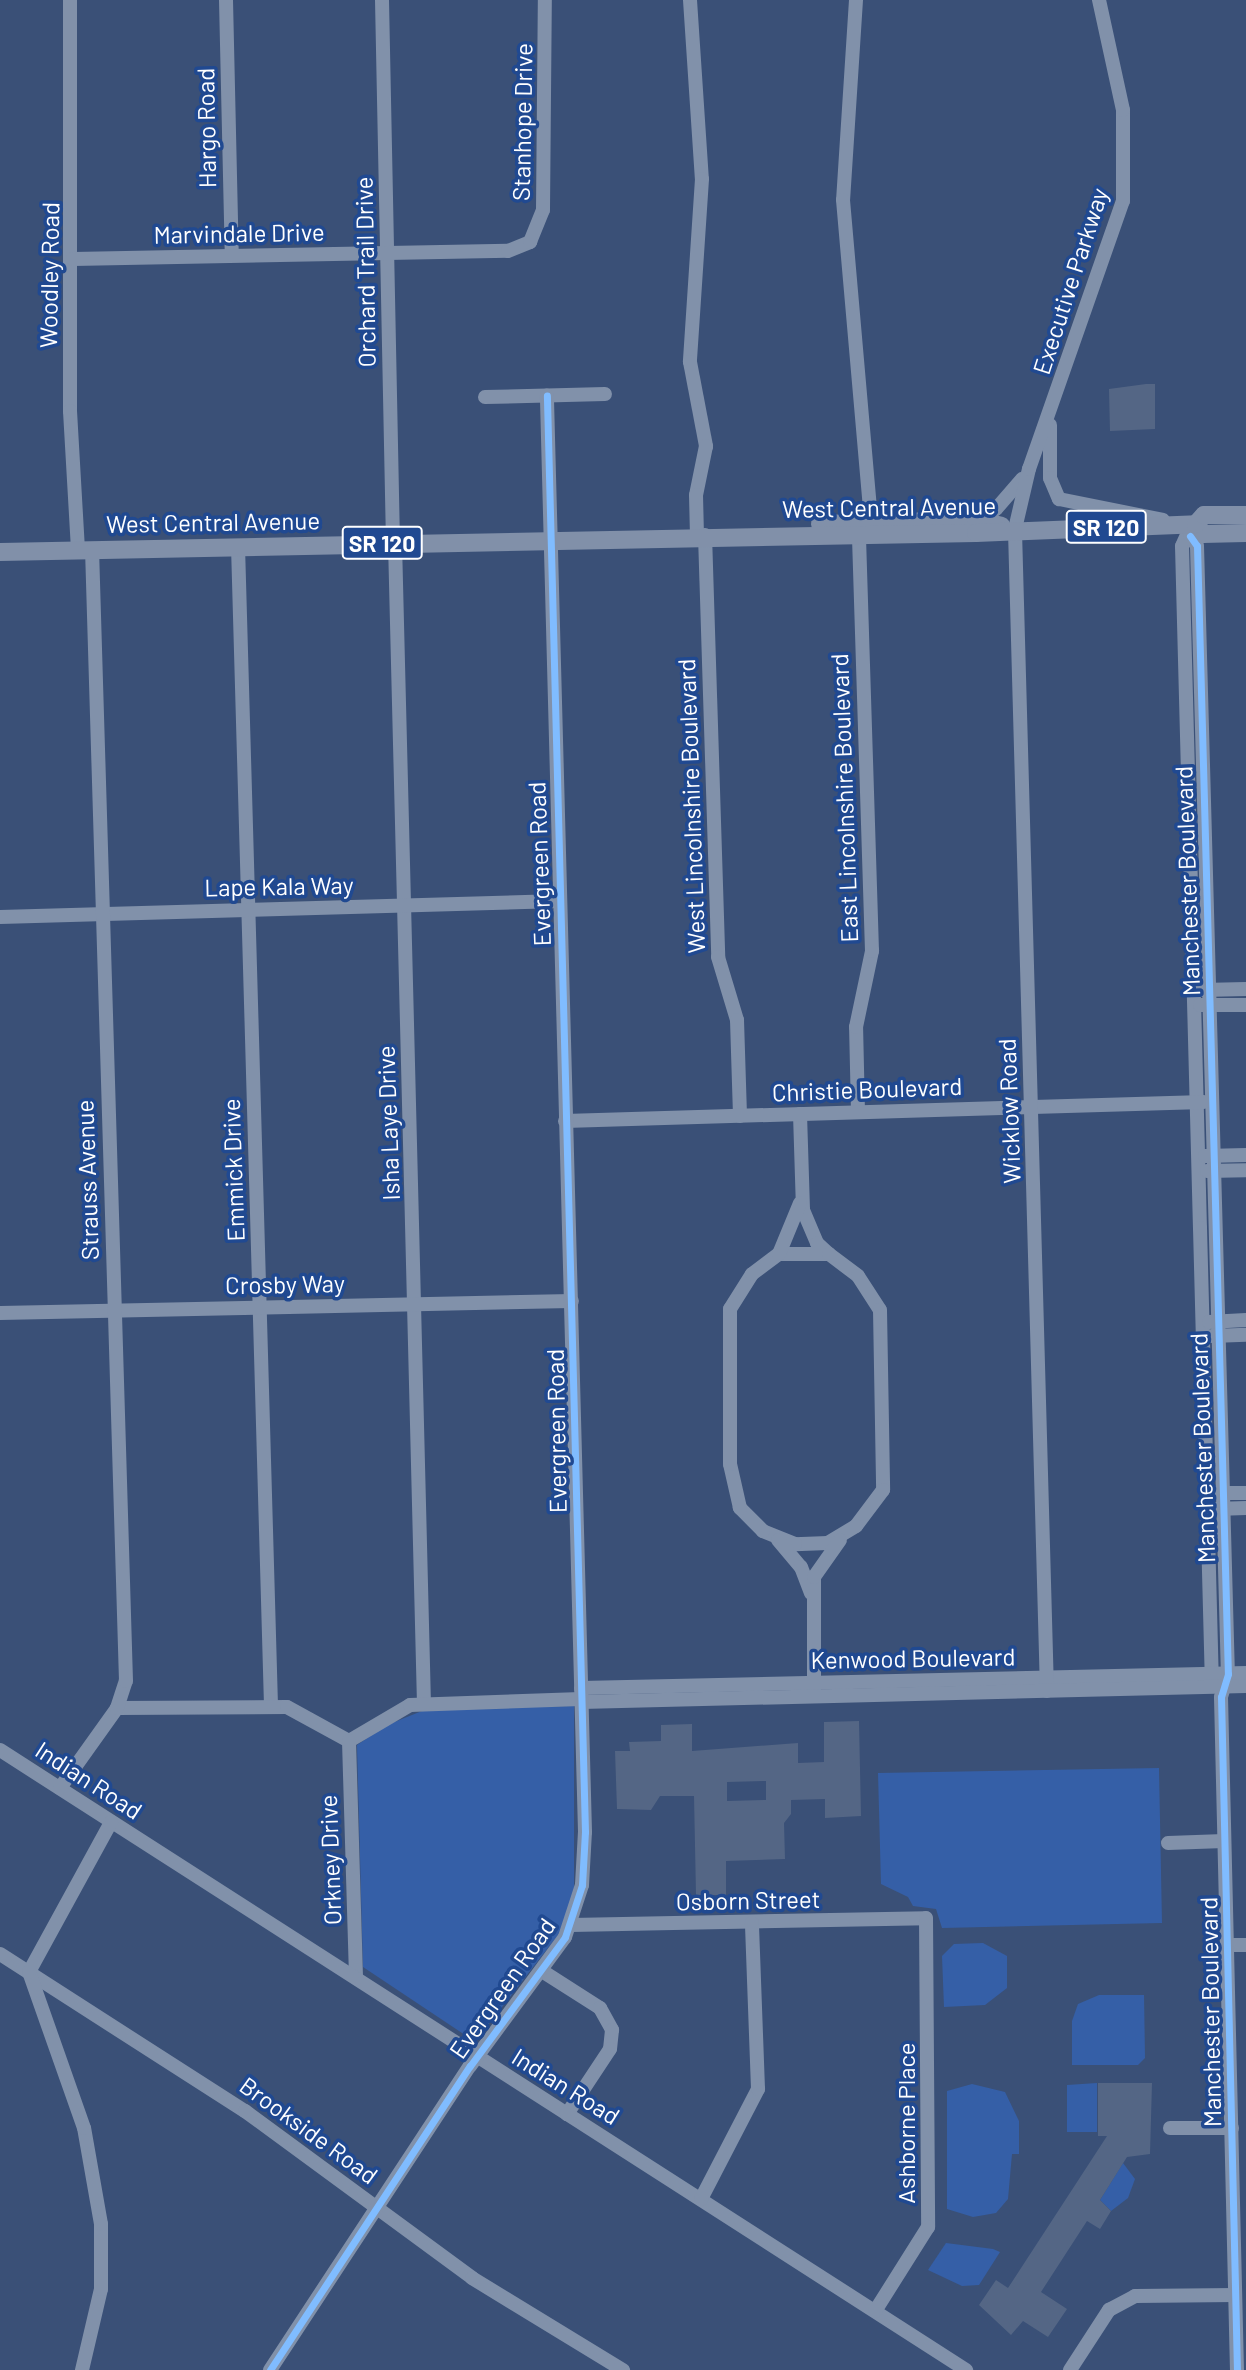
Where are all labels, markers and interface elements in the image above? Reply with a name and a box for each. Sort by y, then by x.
street label: Stanhope Drive [506,43,538,201]
street label: Hargo Road [191,68,221,188]
street label: Orchard Trail Drive [349,176,381,368]
street label: Executive Parkway [1026,184,1114,378]
street label: Woodley Road [33,202,65,348]
street label: Marvindale Drive [153,217,325,249]
street label: West Central Avenue [782,491,996,523]
street label: West Central Avenue [106,506,320,538]
road number: SR 120 [1064,508,1148,547]
road number: SR 120 [340,524,424,562]
street label: East Lincolnshire Boulevard [825,653,863,943]
street label: West Lincolnshire Boulevard [671,658,711,954]
street label: Manchester Boulevard [1169,765,1205,997]
street label: Evergreen Road [522,781,556,947]
street label: Lape Kala Way [204,870,354,902]
street label: Wicklow Road [992,1038,1026,1184]
street label: Isha Laye Drive [371,1045,405,1201]
street label: Christie Boulevard [771,1071,963,1107]
street label: Emmick Drive [216,1098,250,1242]
street label: Strauss Avenue [70,1099,104,1261]
street label: Crosby Way [225,1269,345,1299]
street label: Manchester Boulevard [1184,1332,1220,1564]
street label: Evergreen Road [540,1348,572,1514]
street label: Kenwood Boulevard [810,1642,1016,1674]
street label: Indian Road [30,1735,148,1825]
street label: Orkney Drive [313,1794,347,1926]
street label: Osborn Street [676,1884,820,1916]
street label: Manchester Boulevard [1194,1897,1226,2127]
street label: Evergreen Road [443,1912,561,2064]
street label: Indian Road [507,2042,625,2130]
street label: Ashborne Place [892,2042,920,2204]
street label: Brookside Road [235,2070,383,2190]

